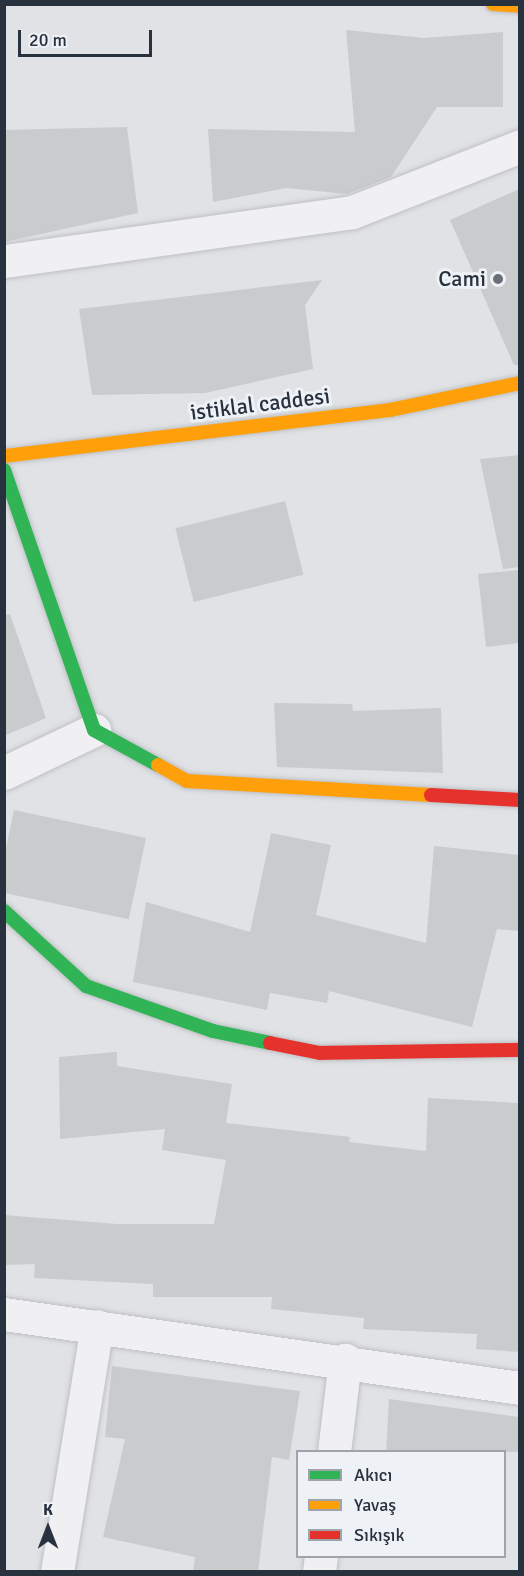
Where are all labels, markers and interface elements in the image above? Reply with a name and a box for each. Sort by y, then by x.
scale bar [21,18,154,56]
text: 20 m [29,29,67,51]
place label: Cami [438,266,486,292]
marker: Cami [491,272,505,286]
street label: istiklal caddesi [189,382,331,426]
legend [296,1450,506,1558]
text: Akıcı [354,1464,392,1486]
text: Yavaş [354,1494,396,1516]
north arrow [18,1498,78,1558]
text: K [43,1500,53,1520]
text: Sıkışık [354,1524,404,1546]

